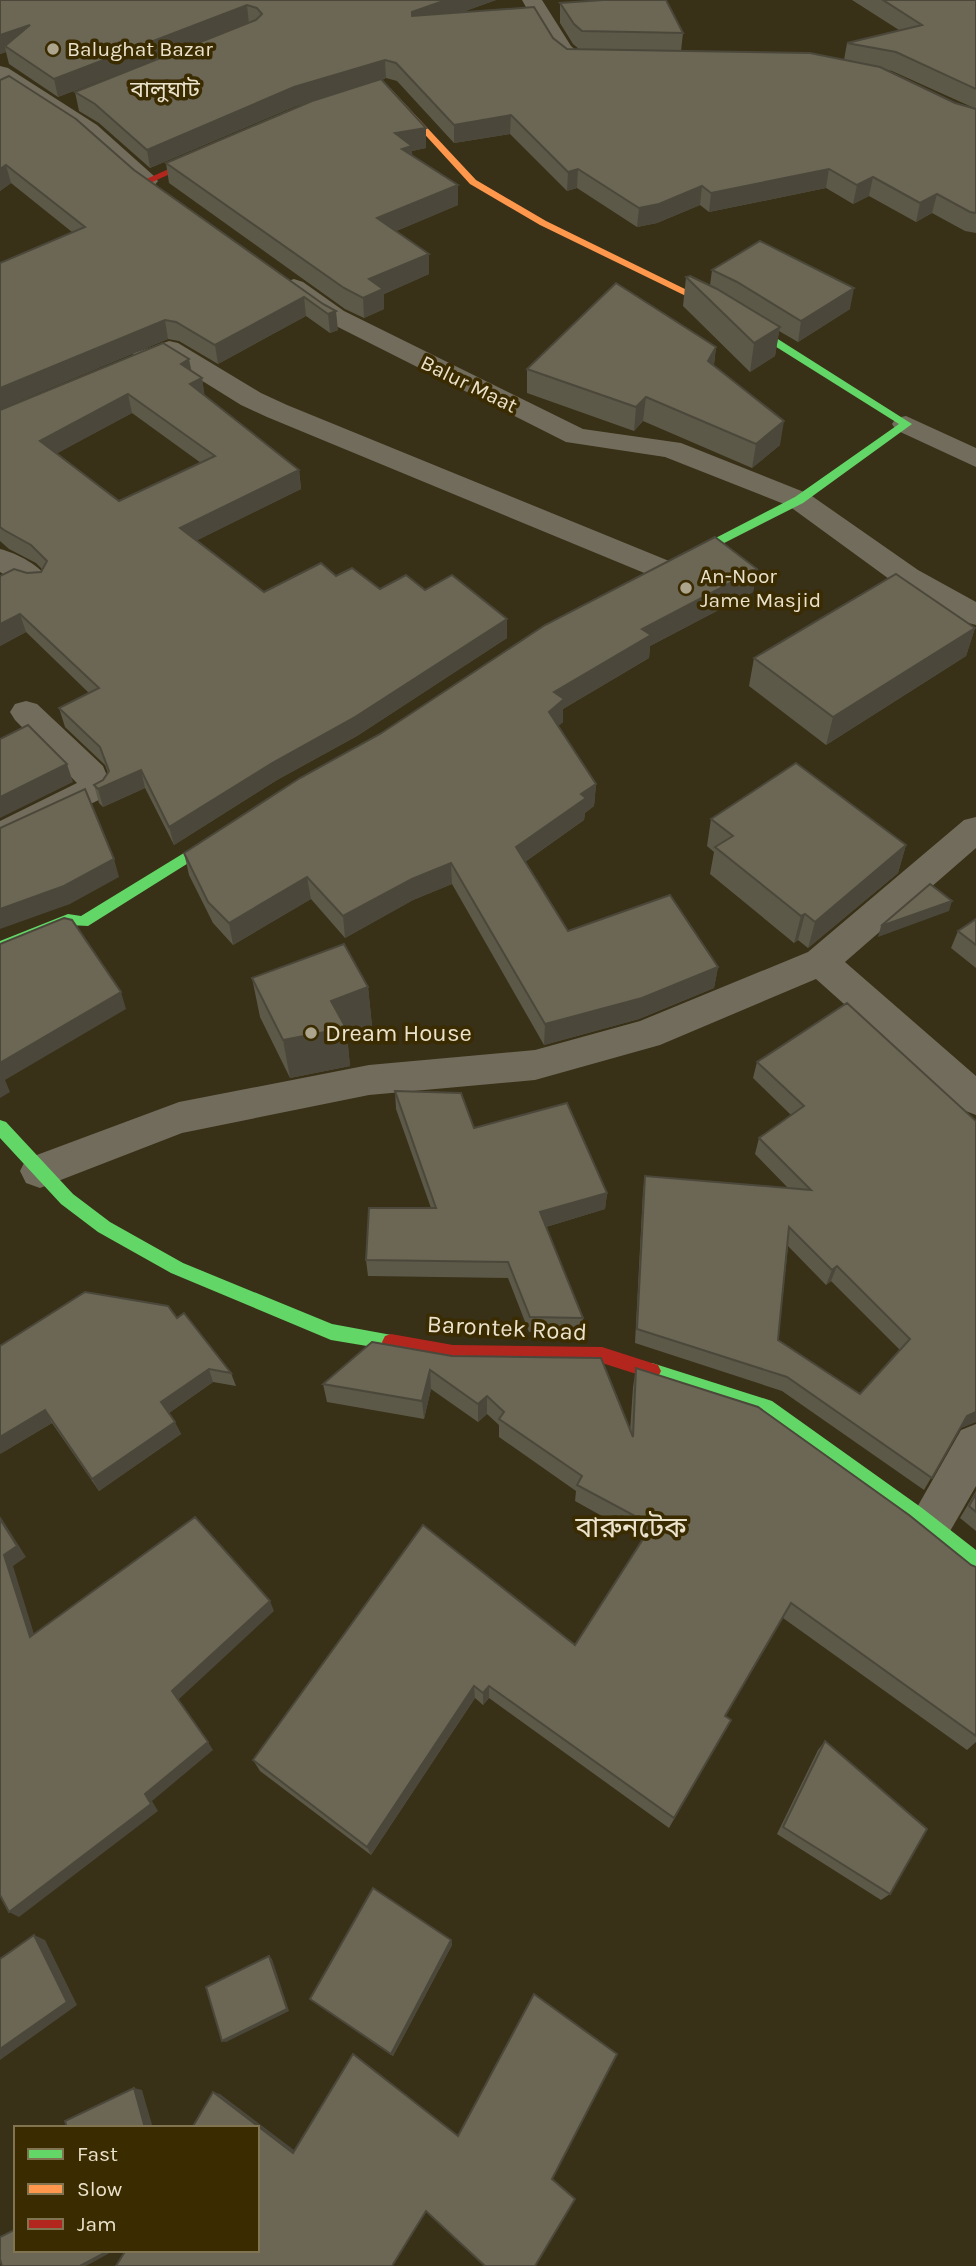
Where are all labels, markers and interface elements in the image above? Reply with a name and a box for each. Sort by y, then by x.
place label: Balughat Bazar [67,37,213,61]
marker: Balughat Bazar [45,41,61,57]
district label: বালুঘাট [129,76,200,103]
street label: Balur Maat [417,350,521,418]
place label: An-Noor Jame Masjid [700,564,821,612]
marker: An-Noor Jame Masjid [678,580,694,596]
place label: Dream House [325,1019,472,1047]
marker: Dream House [303,1025,319,1041]
street label: Barontek Road [426,1310,588,1346]
district label: বারুনটেক [574,1511,687,1544]
legend [14,2126,259,2252]
text: Fast [77,2142,118,2166]
text: Slow [77,2177,122,2201]
text: Jam [77,2212,117,2236]

